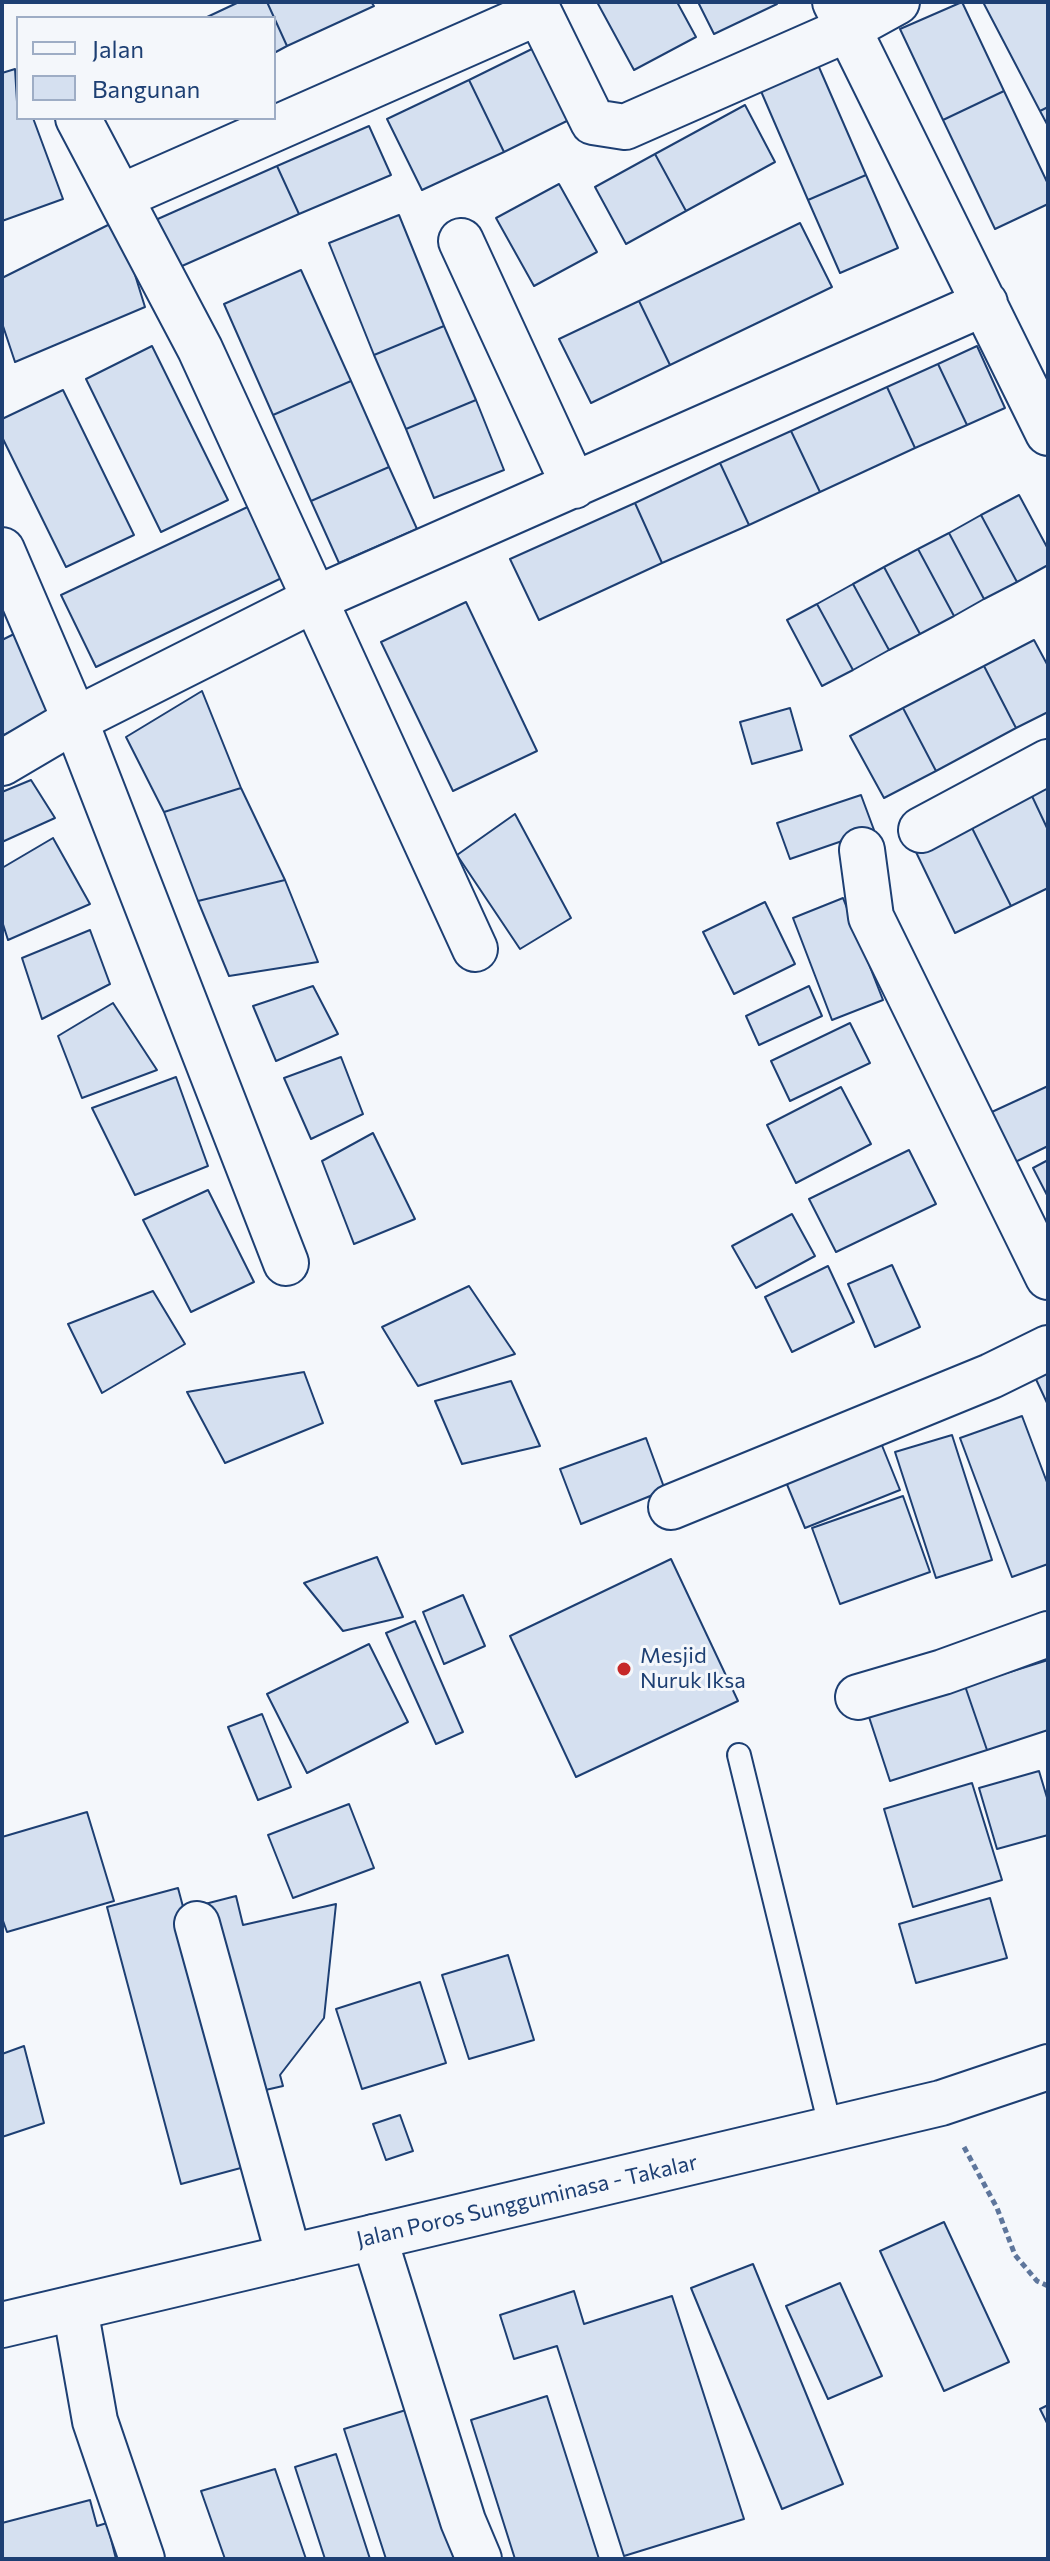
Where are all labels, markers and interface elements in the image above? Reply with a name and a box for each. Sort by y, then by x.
legend [16,16,276,120]
text: Jalan [92,34,144,63]
text: Bangunan [92,74,200,103]
place label: Mesjid Nuruk Iksa [640,1643,746,1694]
marker: Mesjid Nuruk Iksa [615,1660,633,1678]
street label: Jalan Poros Sungguminasa - Takalar [354,2149,700,2253]

